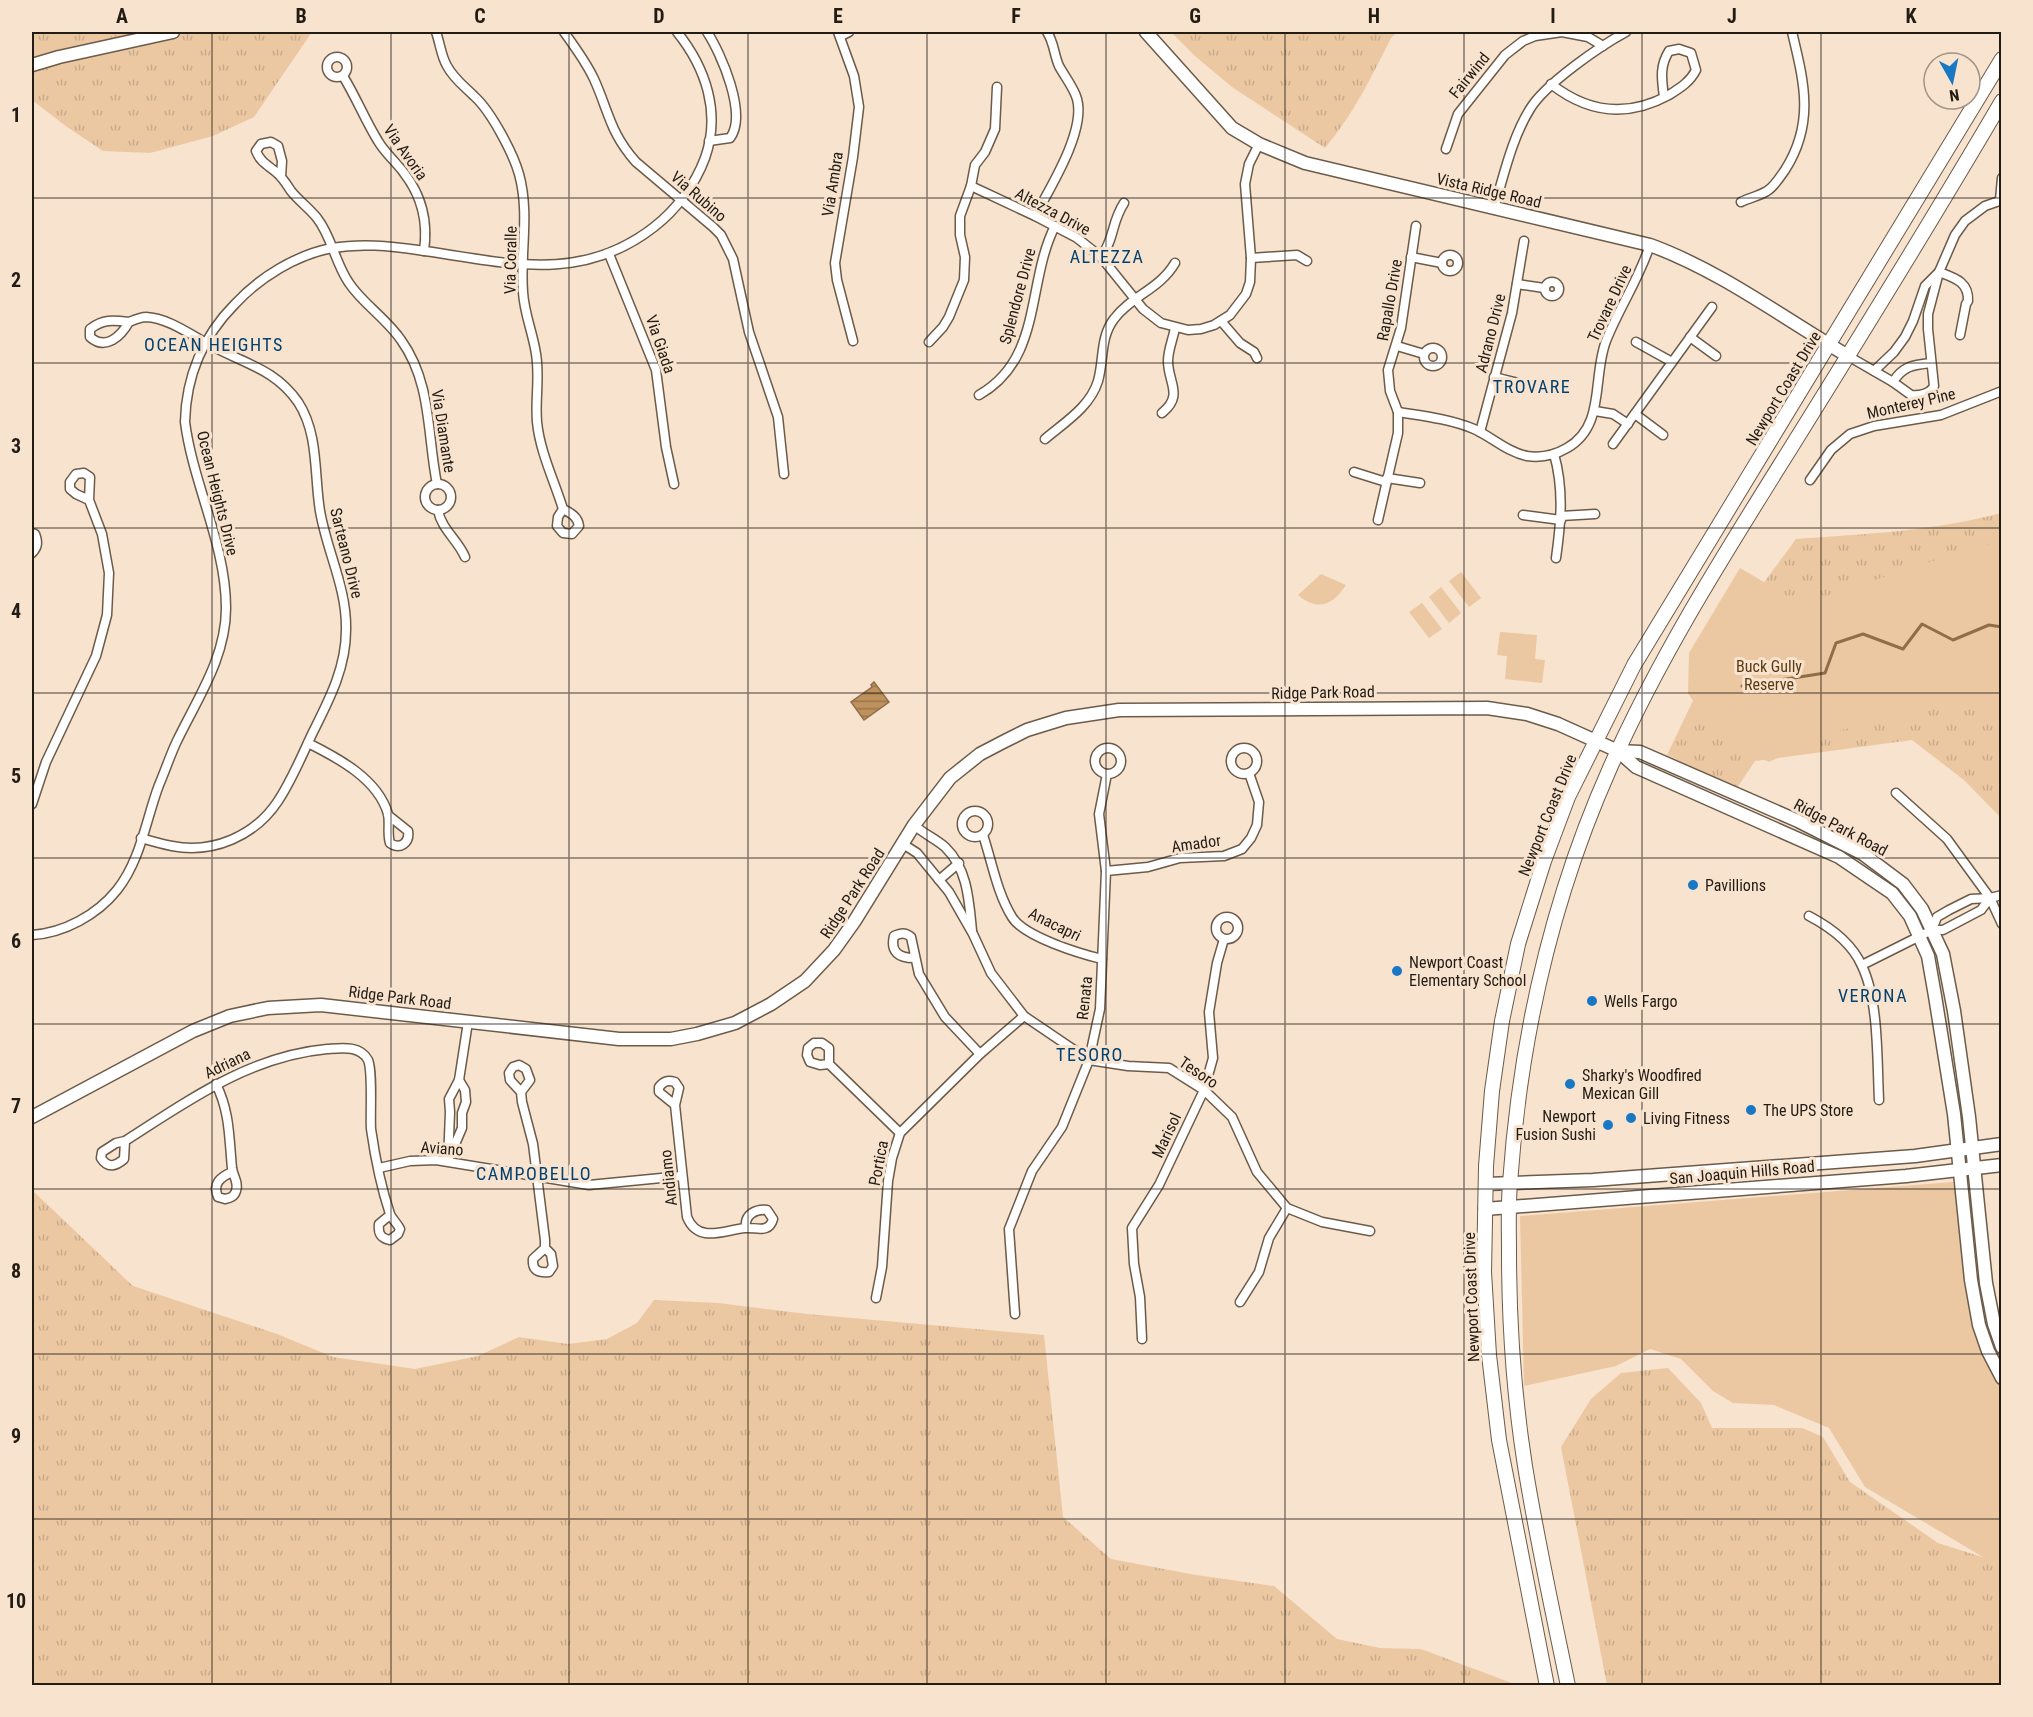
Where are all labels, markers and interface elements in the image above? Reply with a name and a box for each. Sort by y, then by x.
text: A [116,4,128,28]
text: B [295,4,307,28]
text: C [474,4,486,28]
text: D [653,4,665,28]
text: E [833,4,843,28]
text: F [1011,4,1021,28]
text: G [1189,4,1201,28]
text: H [1368,4,1380,28]
text: I [1550,4,1556,28]
text: J [1727,4,1737,28]
text: K [1905,4,1917,28]
street label: Fairwind [1445,49,1494,102]
north arrow [1922,51,1982,111]
text: N [1948,85,1961,105]
text: 1 [11,103,21,127]
street label: Via Avoria [380,121,432,184]
street label: Via Ambra [818,150,847,218]
street label: Via Rubino [667,167,730,226]
street label: Vista Ridge Road [1434,169,1543,212]
street label: Altezza Drive [1012,184,1094,239]
street label: Via Coralle [500,226,521,294]
street label: Splendore Drive [996,246,1039,346]
district label: ALTEZZA [1070,246,1144,267]
street label: Rapallo Drive [1373,258,1406,342]
street label: Trovare Drive [1583,262,1636,345]
text: 2 [11,268,21,292]
street label: Adrano Drive [1471,292,1509,375]
street label: Via Giada [642,313,679,376]
street label: Newport Coast Drive [1742,328,1825,449]
district label: OCEAN HEIGHTS [144,334,284,355]
district label: TROVARE [1493,376,1571,397]
street label: Monterey Pine [1865,384,1957,423]
street label: Via Diamante [428,388,459,474]
street label: Ocean Heights Drive [193,429,242,557]
text: 3 [11,434,21,458]
street label: Sarteano Drive [326,506,367,600]
text: 4 [11,599,21,623]
park label: Buck Gully Reserve [1736,657,1802,694]
street label: Ridge Park Road [1271,682,1375,703]
street label: Newport Coast Drive [1514,751,1581,879]
text: 5 [11,764,21,788]
street label: Ridge Park Road [1791,795,1891,860]
street label: Amador [1170,831,1222,856]
street label: Ridge Park Road [816,845,889,942]
place label: Pavillions [1705,876,1766,895]
marker: Pavillions [1686,878,1700,892]
street label: Anacapri [1025,904,1084,945]
text: 6 [11,929,21,953]
place label: Newport Coast Elementary School [1409,953,1526,990]
marker: Newport Coast Elementary School [1390,964,1404,978]
street label: Renata [1073,975,1096,1021]
street label: Ridge Park Road [347,982,452,1013]
district label: VERONA [1838,985,1908,1006]
place label: Wells Fargo [1604,992,1678,1011]
marker: Wells Fargo [1585,994,1599,1008]
street label: Adriana [201,1044,253,1083]
district label: TESORO [1056,1044,1124,1065]
street label: Tesoro [1176,1052,1222,1092]
place label: Sharky's Woodfired Mexican Gill [1582,1066,1702,1103]
marker: Sharky's Woodfired Mexican Gill [1563,1077,1577,1091]
text: 7 [11,1094,21,1118]
place label: The UPS Store [1763,1101,1853,1120]
marker: The UPS Store [1744,1103,1758,1117]
place label: Newport Fusion Sushi [1516,1107,1596,1144]
place label: Living Fitness [1643,1109,1730,1128]
street label: Marisol [1148,1110,1185,1161]
marker: Living Fitness [1624,1111,1638,1125]
marker: Newport Fusion Sushi [1601,1118,1615,1132]
street label: Aviano [420,1138,464,1159]
street label: Portica [865,1139,892,1187]
street label: Andiamo [656,1149,681,1207]
street label: San Joaquin Hills Road [1669,1157,1815,1188]
district label: CAMPOBELLO [476,1163,592,1184]
street label: Newport Coast Drive [1460,1232,1483,1362]
text: 8 [11,1259,21,1283]
text: 9 [11,1424,21,1448]
text: 10 [6,1589,26,1613]

